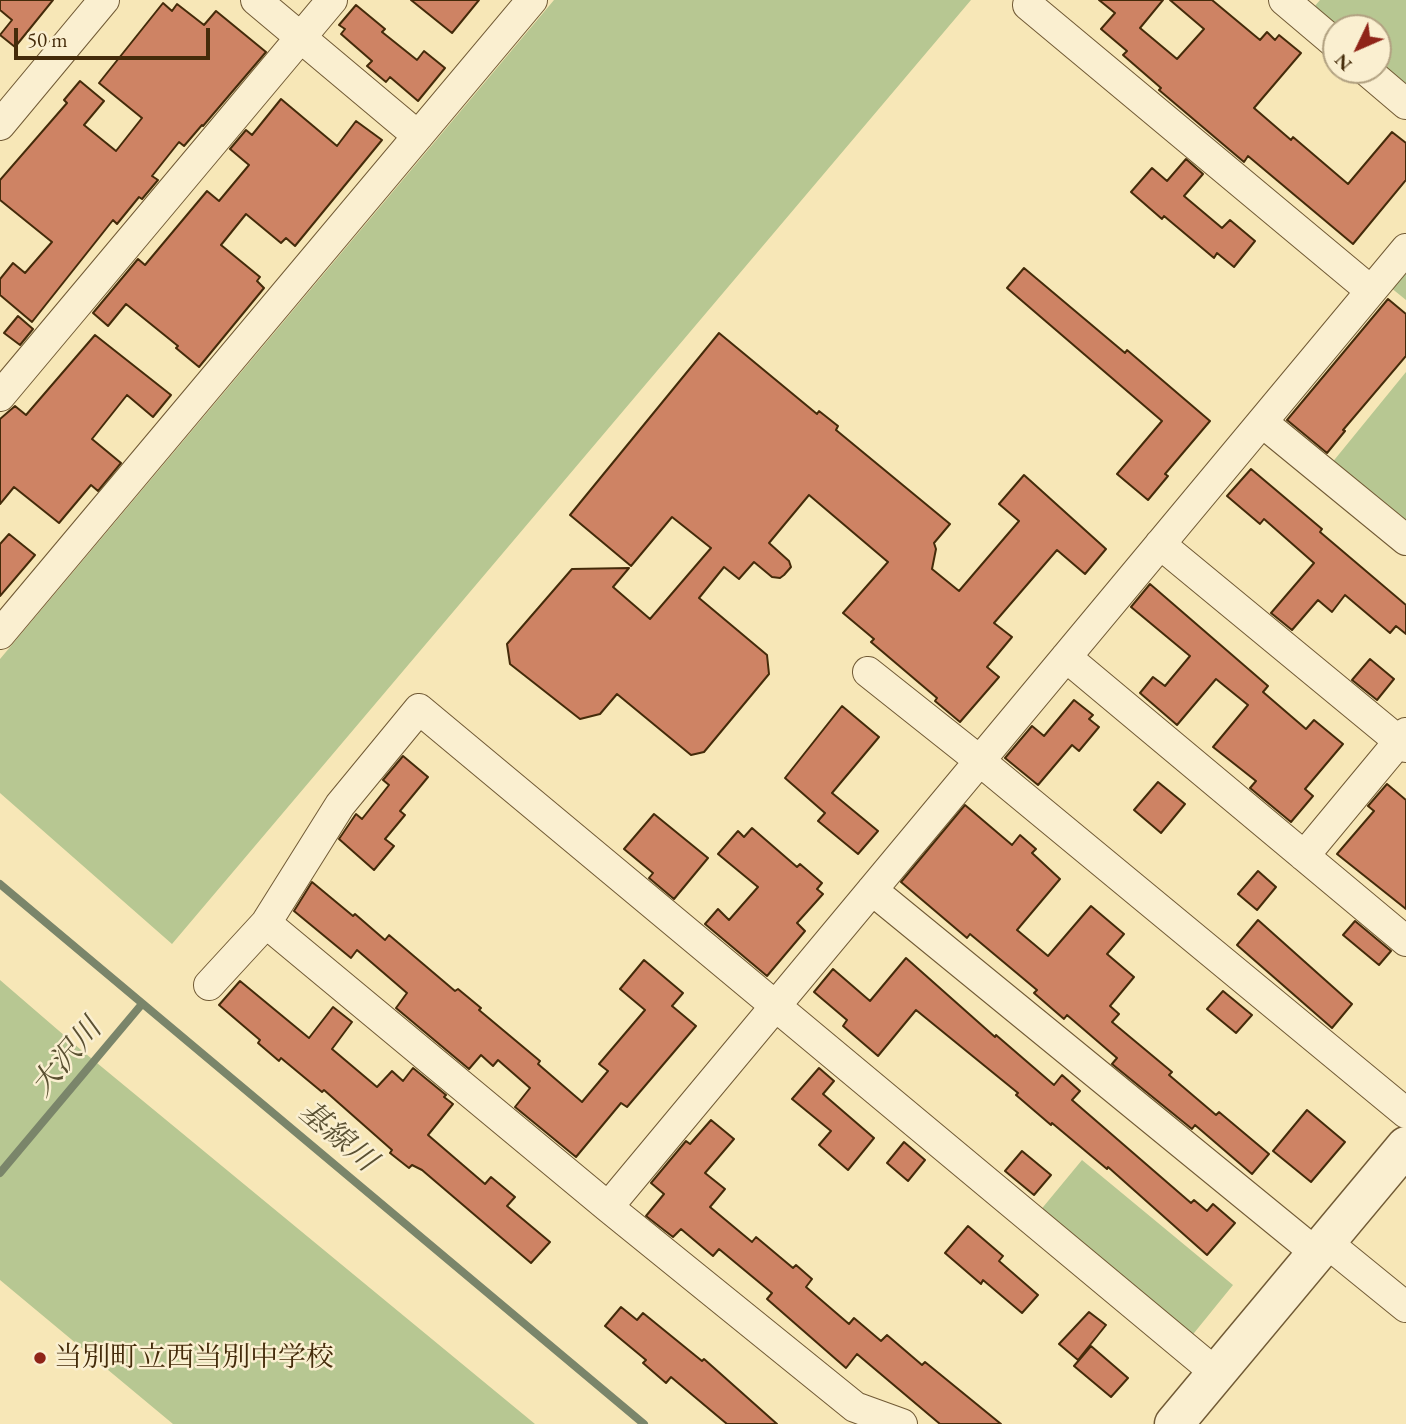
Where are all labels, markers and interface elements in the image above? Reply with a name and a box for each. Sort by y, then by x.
scale bar [18,14,214,58]
north arrow [1322,14,1392,84]
text: 50 m [27,26,68,53]
text: N [1329,48,1357,77]
water label: 大沢川 [24,1012,110,1104]
water label: 基線川 [291,1094,383,1180]
place label: 当別町立西当別中学校 [54,1341,334,1375]
marker: 当別町立西当別中学校 [32,1350,48,1366]

